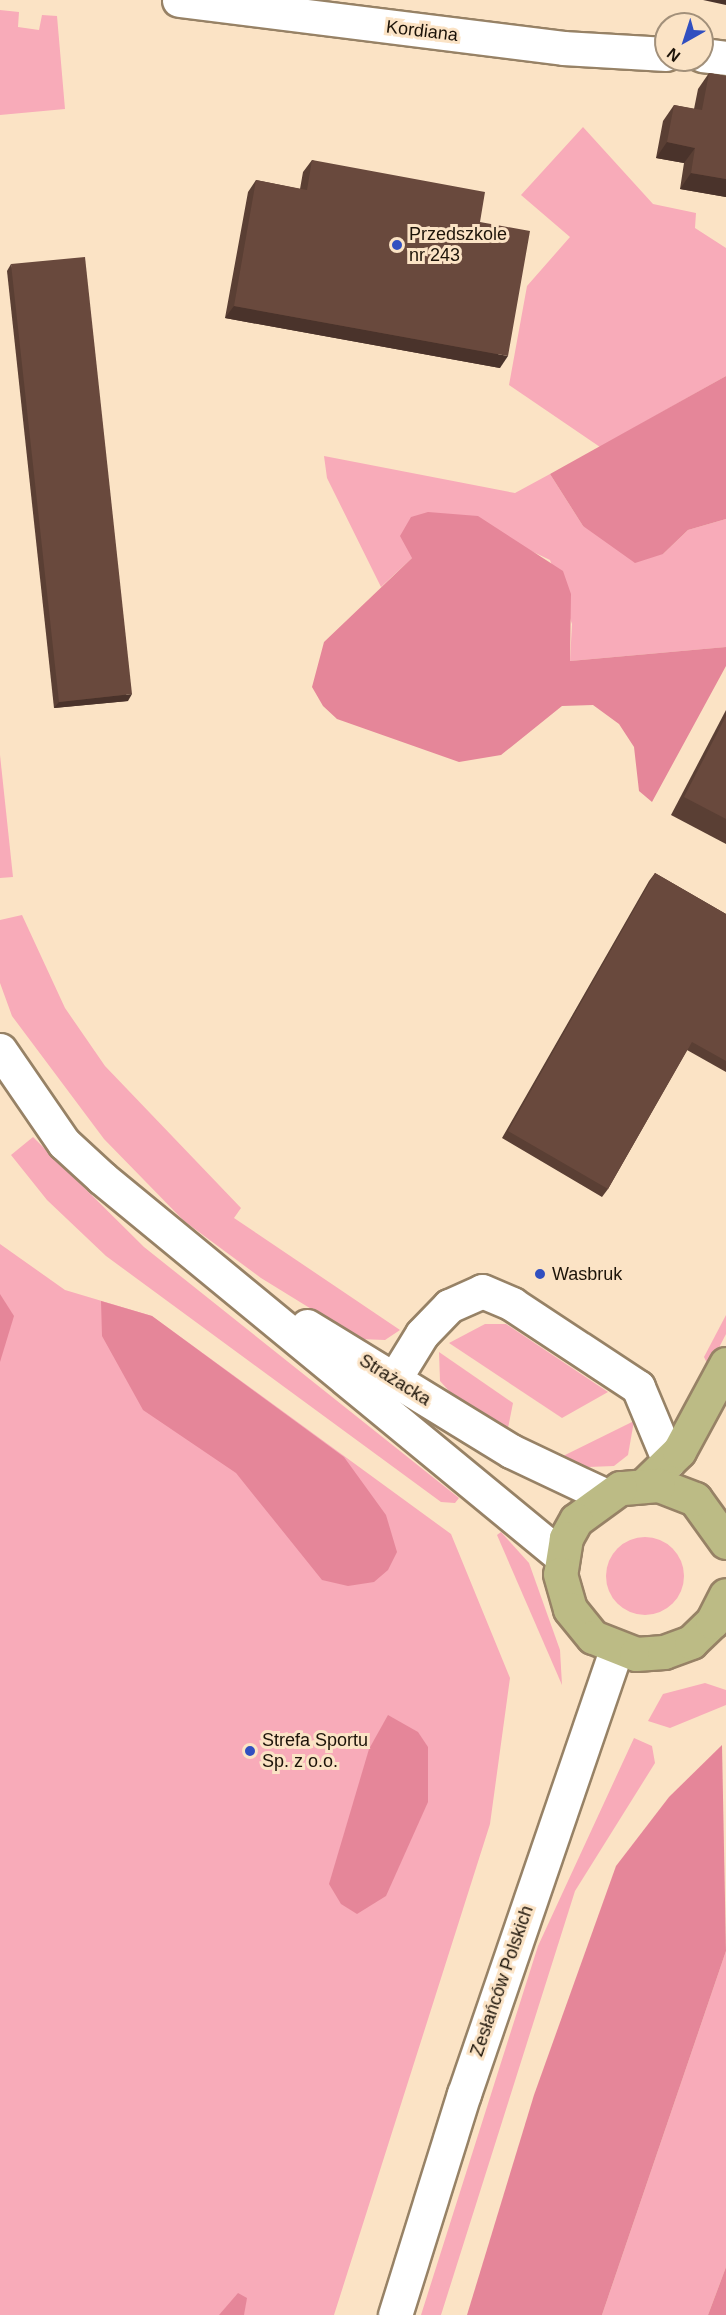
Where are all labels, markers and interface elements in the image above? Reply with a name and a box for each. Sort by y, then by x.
north arrow [654,12,714,72]
street label: Kordiana [385,16,459,46]
text: N [664,45,683,65]
place label: Przedszkole nr 243 [409,224,507,266]
marker: Przedszkole nr 243 [390,238,404,252]
place label: Wasbruk [552,1263,622,1285]
marker: Wasbruk [533,1267,547,1281]
street label: Strażacka [355,1350,435,1410]
place label: Strefa Sportu Sp. z o.o. [262,1730,368,1772]
marker: Strefa Sportu Sp. z o.o. [243,1744,257,1758]
street label: Zesłańców Polskich [466,1903,538,2059]

